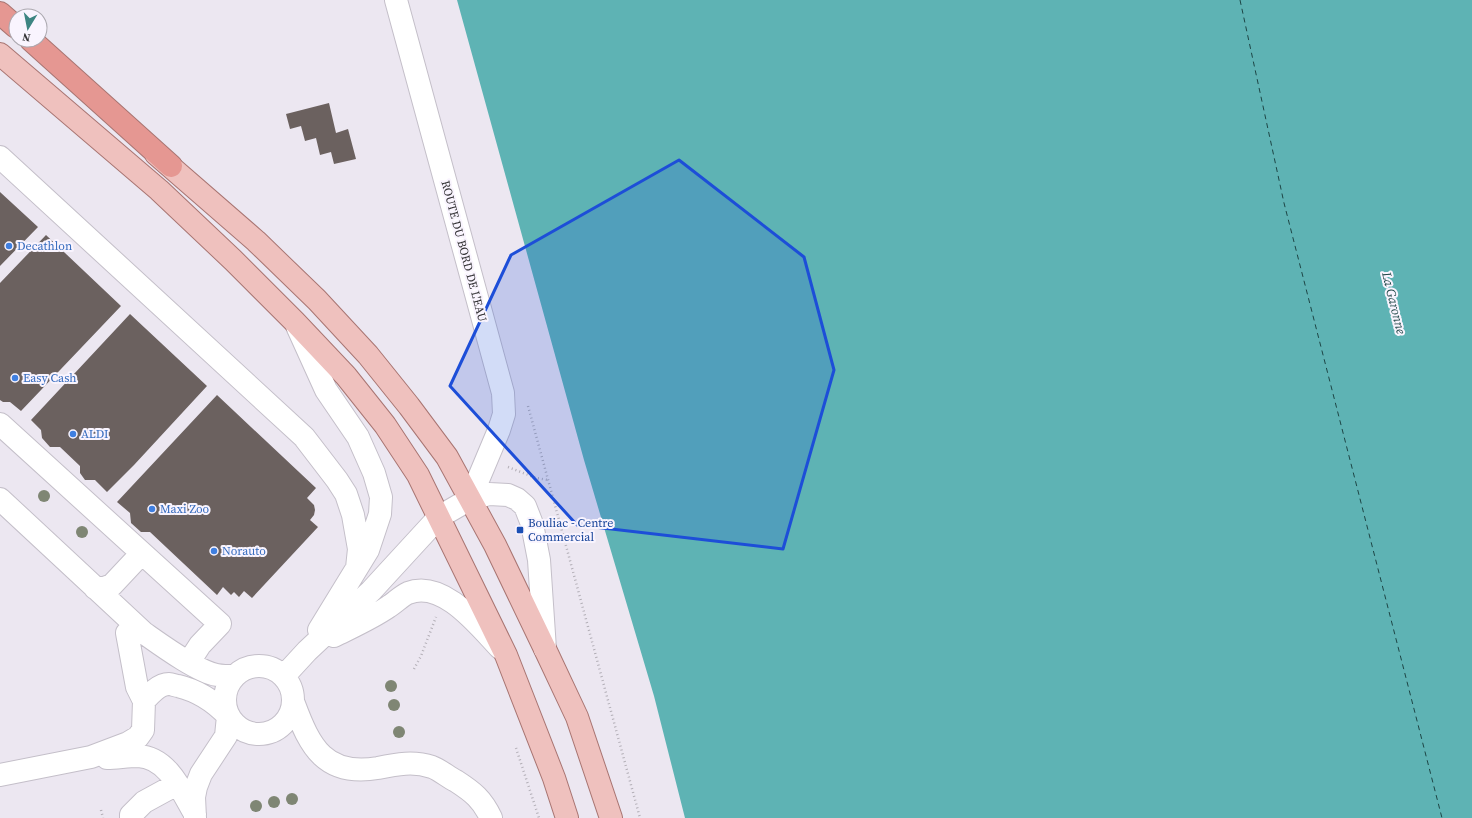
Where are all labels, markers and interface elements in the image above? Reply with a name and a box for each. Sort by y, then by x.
north arrow [8,8,48,48]
text: N [21,29,32,45]
street label: ROUTE DU BORD DE L'EAU [437,179,491,324]
place label: Decathlon [17,238,72,254]
marker: Decathlon [4,241,14,251]
water label: La Garonne [1378,269,1410,337]
place label: Easy Cash [23,370,76,386]
marker: Easy Cash [10,373,20,383]
place label: ALDI [81,426,108,442]
marker: ALDI [68,429,78,439]
place label: Maxi Zoo [160,501,210,517]
marker: Maxi Zoo [147,504,157,514]
place label: Bouliac - Centre Commercial [528,515,613,545]
marker: Bouliac - Centre Commercial [515,525,525,535]
place label: Norauto [222,543,266,559]
marker: Norauto [209,546,219,556]

